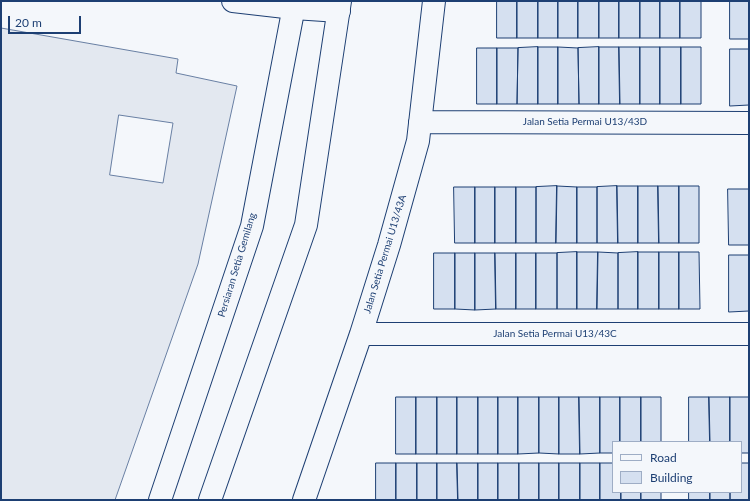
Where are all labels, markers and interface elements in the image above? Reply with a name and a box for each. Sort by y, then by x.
scale bar [10,8,83,34]
text: 20 m [15,15,42,30]
street label: Jalan Setia Permai U13/43D [523,116,647,128]
street label: Jalan Setia Permai U13/43A [361,193,409,315]
street label: Persiaran Setia Gemilang [215,211,259,319]
street label: Jalan Setia Permai U13/43C [493,328,617,340]
legend [612,441,742,493]
text: Road [650,450,677,465]
text: Building [650,470,693,485]

